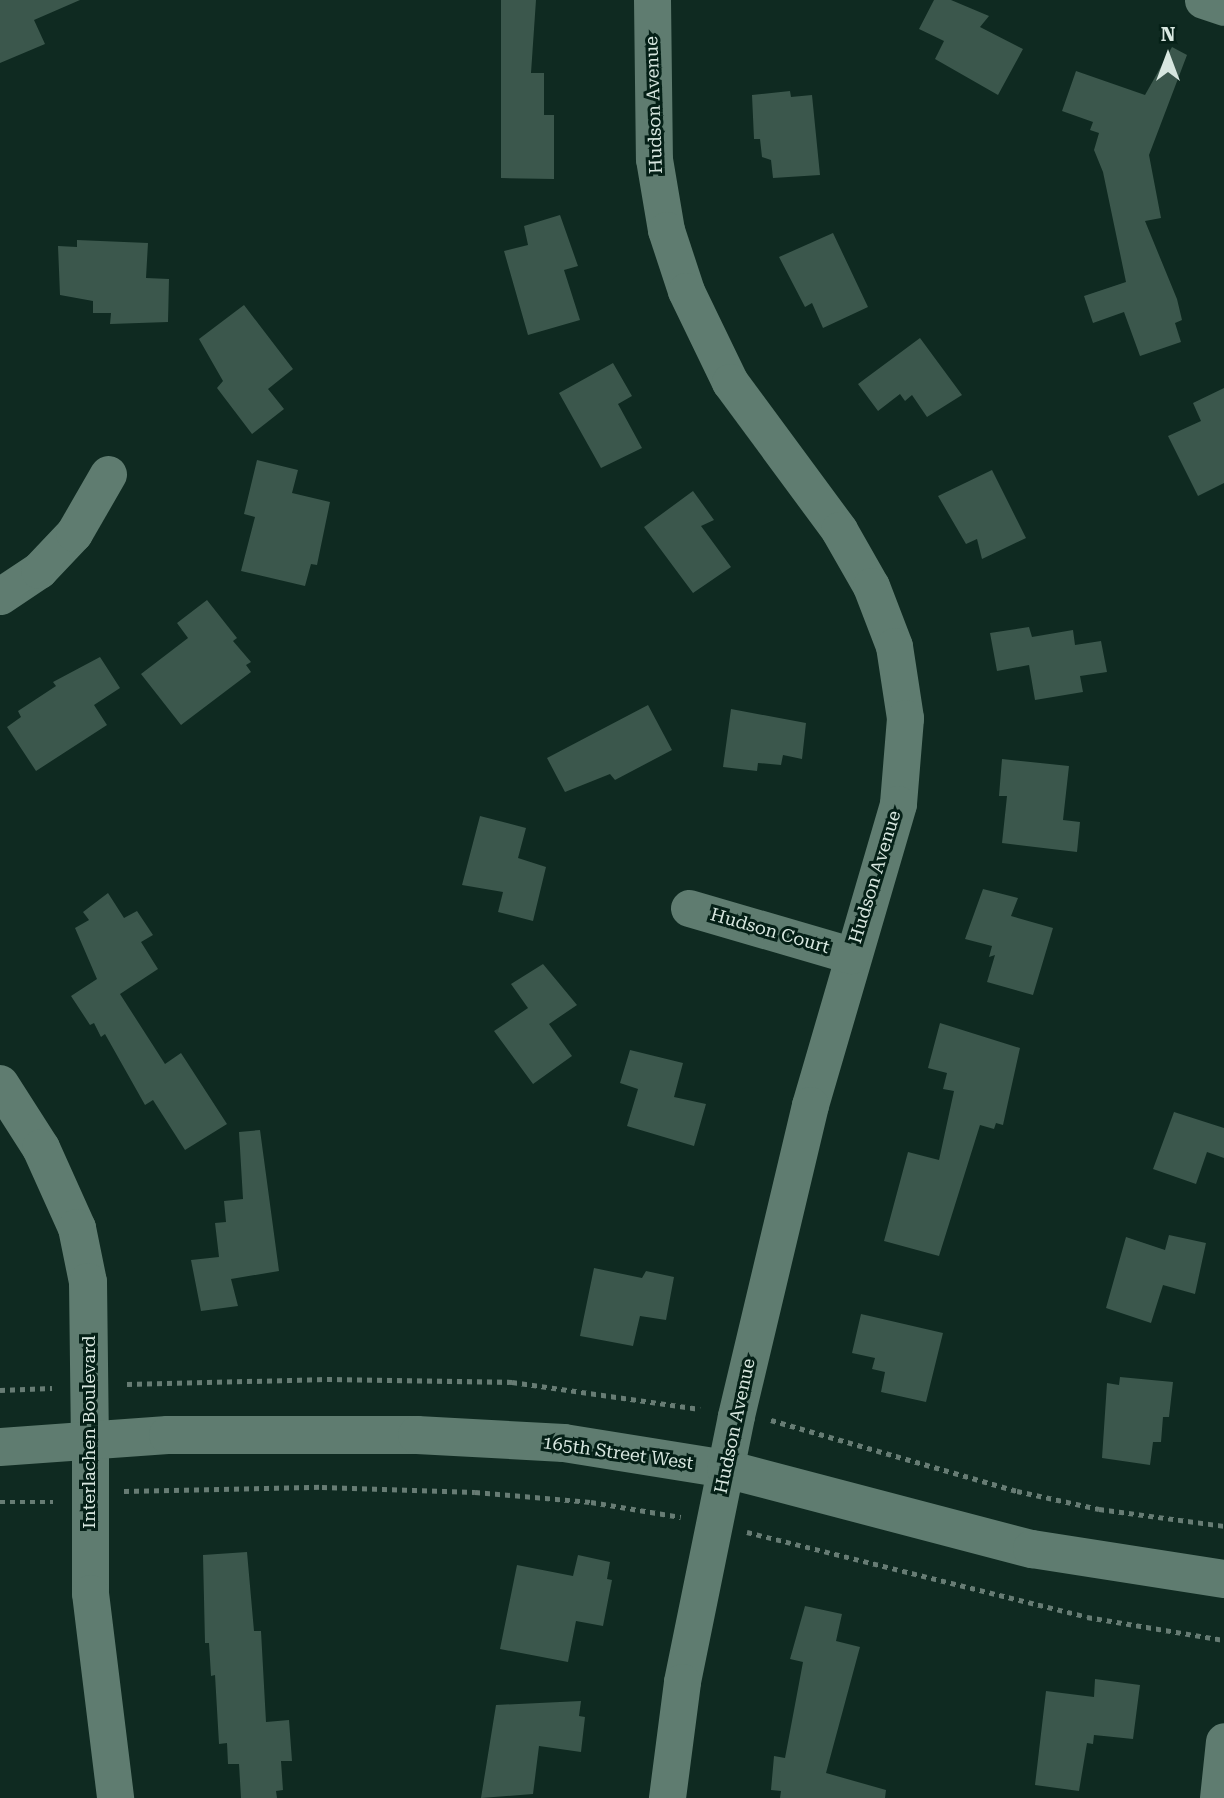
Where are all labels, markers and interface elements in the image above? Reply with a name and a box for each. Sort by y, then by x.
north arrow [1133,21,1203,91]
text: N [1161,23,1175,46]
street label: Hudson Avenue [641,36,667,174]
street label: Hudson Avenue [845,808,905,946]
street label: Hudson Court [708,904,832,958]
street label: Interlachen Boulevard [78,1335,100,1529]
street label: Hudson Avenue [710,1356,760,1496]
street label: 165th Street West [541,1432,695,1474]

